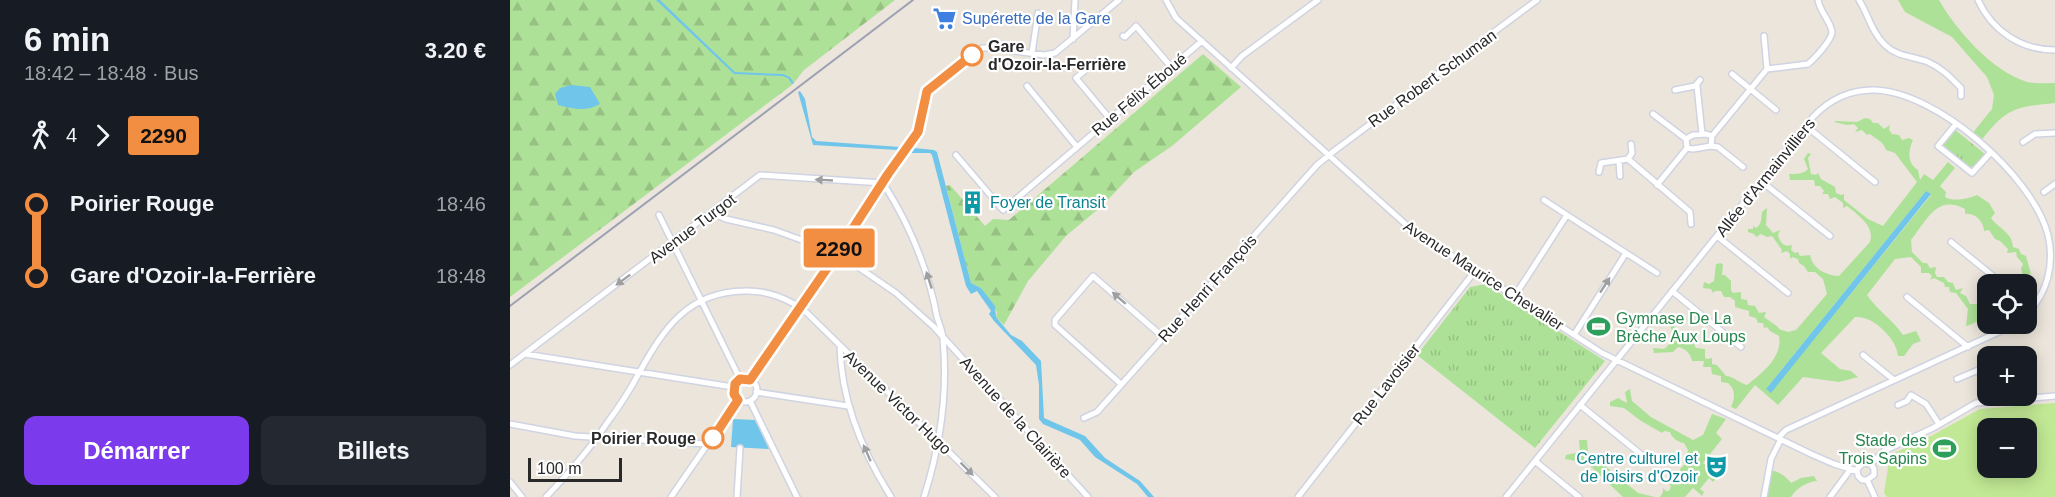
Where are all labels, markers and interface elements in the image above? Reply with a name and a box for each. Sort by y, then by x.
supermarket icon: Supérette de la Gare [931,5,957,31]
place label: Supérette de la Gare [962,10,1111,27]
text: 6 min [24,21,110,58]
street label: Rue Robert Schuman [1365,26,1500,130]
text: 3.20 € [425,38,486,63]
place label: Gare d'Ozoir-la-Ferrière [988,38,1126,73]
marker: Gare d'Ozoir-la-Ferrière [961,44,983,66]
street label: Rue Félix Éboué [1088,49,1190,139]
text: 18:42 – 18:48 · Bus [24,62,199,84]
street label: Allée d'Armainvilliers [1712,115,1818,240]
icon: walk [24,119,57,152]
icon: forward [86,119,119,152]
text: 4 [66,124,77,146]
text: 2290 [140,124,187,147]
one-way arrow [815,175,834,184]
building icon: Foyer de Transit [959,189,985,215]
street label: Avenue Turgot [646,190,739,266]
text: Poirier Rouge [70,191,214,216]
text: 18:46 [436,193,486,215]
place label: Foyer de Transit [990,194,1106,211]
street label: Avenue Maurice Chevalier [1401,217,1567,334]
line badge: 2290 [797,228,881,268]
street label: Rue Henri François [1155,231,1260,345]
text: 2290 [816,237,862,260]
text: Gare d'Ozoir-la-Ferrière [70,263,316,288]
text: 18:48 [436,265,486,287]
one-way arrow [924,271,933,289]
one-way arrow [615,274,631,286]
map controls [1977,274,2037,478]
button: locate [1977,274,2037,334]
one-way arrow [1600,277,1611,294]
one-way arrow [1112,291,1127,305]
place label: Gymnase De La Brèche Aux Loups [1616,310,1746,345]
sports icon: Gymnase De La Brèche Aux Loups [1585,314,1611,340]
street label: Rue Lavoisier [1350,340,1424,428]
button: + [1977,346,2037,406]
street label: Avenue Victor Hugo [841,347,955,458]
street label: Avenue de la Clairière [957,353,1075,481]
button: Démarrer [24,416,249,485]
button: Billets [261,416,486,485]
button: − [1977,418,2037,478]
marker: Poirier Rouge [702,427,724,449]
place label: Poirier Rouge [591,430,696,447]
place label: Stade des Trois Sapins [1839,432,1927,467]
sports icon: Stade des Trois Sapins [1932,436,1958,462]
one-way arrow [861,444,871,462]
place label: Centre culturel et de loisirs d'Ozoir [1576,450,1699,485]
theatre icon: Centre culturel et de loisirs d'Ozoir [1703,454,1729,480]
scale bar [528,455,622,482]
text: 100 m [537,460,581,477]
one-way arrow [959,462,973,476]

